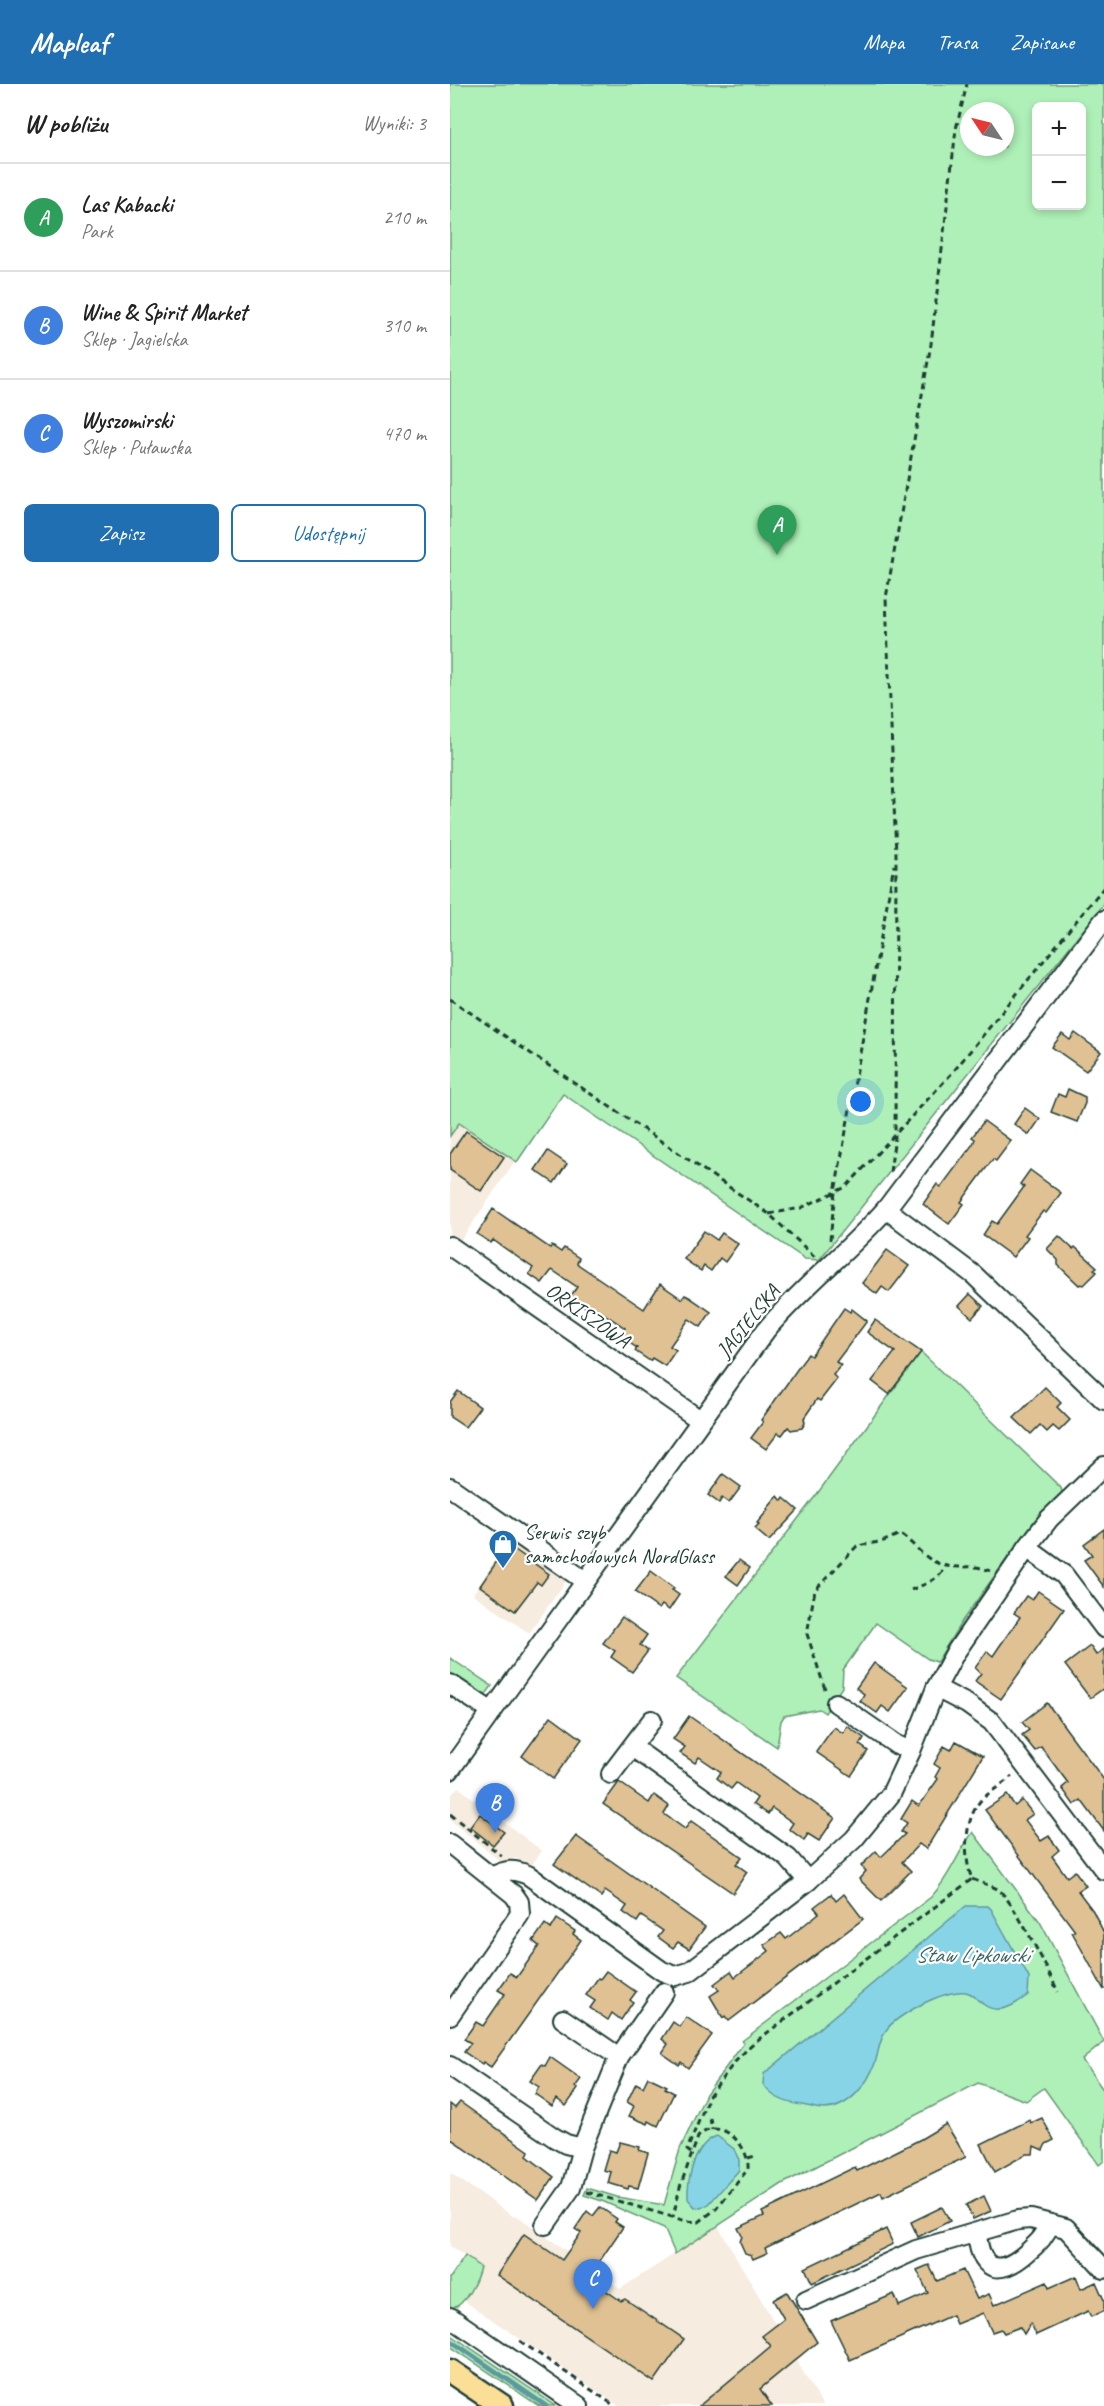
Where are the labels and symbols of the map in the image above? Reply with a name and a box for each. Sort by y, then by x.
north arrow [960,102,1014,156]
pin: A [758,506,796,555]
your location [846,1087,875,1116]
street label: ORKISZOWA [541,1277,636,1354]
street label: JAGIELSKA [710,1278,786,1363]
place label: Serwis szyb samochodowych NordGlass [524,1519,716,1569]
shop icon: Serwis szyb samochodowych NordGlass [487,1528,519,1570]
pin: B [476,1784,514,1833]
water label: Staw Lipkowski [915,1941,1035,1969]
pin: C [574,2260,612,2309]

